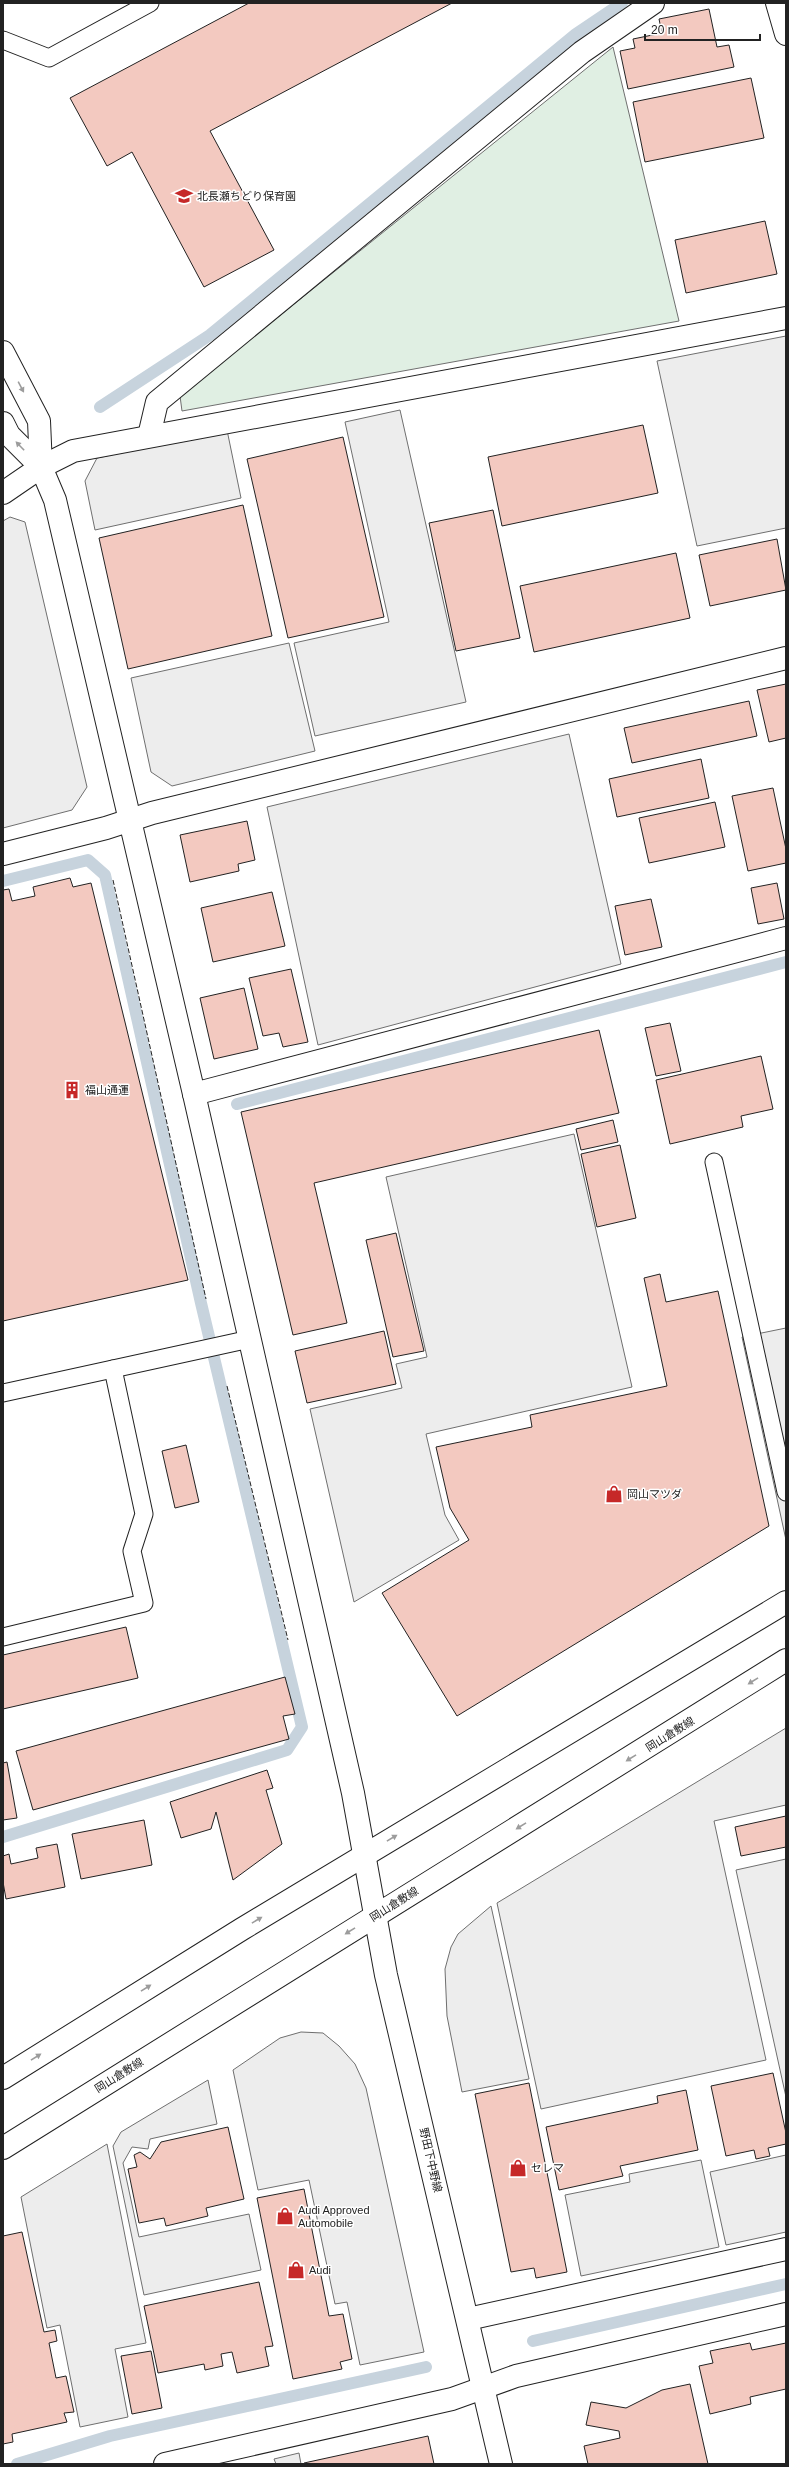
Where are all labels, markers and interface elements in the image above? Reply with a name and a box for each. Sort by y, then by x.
scale bar [645,16,760,42]
text: 20 m [651,23,678,37]
school or university icon: 北長瀬ちどり保育園 [174,186,194,206]
place label: 北長瀬ちどり保育園 [197,190,296,202]
one-way arrow [18,381,24,393]
one-way arrow [16,441,25,451]
building icon: 福山通運 [62,1080,82,1100]
place label: 福山通運 [85,1084,129,1096]
shop icon: 岡山マツダ [604,1484,624,1504]
place label: 岡山マツダ [627,1488,682,1500]
one-way arrow [748,1677,758,1685]
street label: 岡山倉敷線 [643,1714,697,1754]
one-way arrow [626,1754,636,1762]
one-way arrow [515,1823,527,1830]
one-way arrow [387,1834,397,1842]
street label: 岡山倉敷線 [367,1884,421,1924]
one-way arrow [251,1916,263,1923]
one-way arrow [345,1928,356,1935]
one-way arrow [140,1985,152,1992]
one-way arrow [30,2054,42,2061]
street label: 岡山倉敷線 [92,2055,146,2095]
street label: 野田下中野線 [418,2126,444,2194]
shop icon: セレマ [508,2158,528,2178]
place label: セレマ [531,2162,564,2174]
place label: Audi Approved Automobile [298,2204,370,2229]
shop icon: Audi Approved Automobile [275,2206,295,2226]
shop icon: Audi [286,2260,306,2280]
place label: Audi [309,2264,331,2276]

